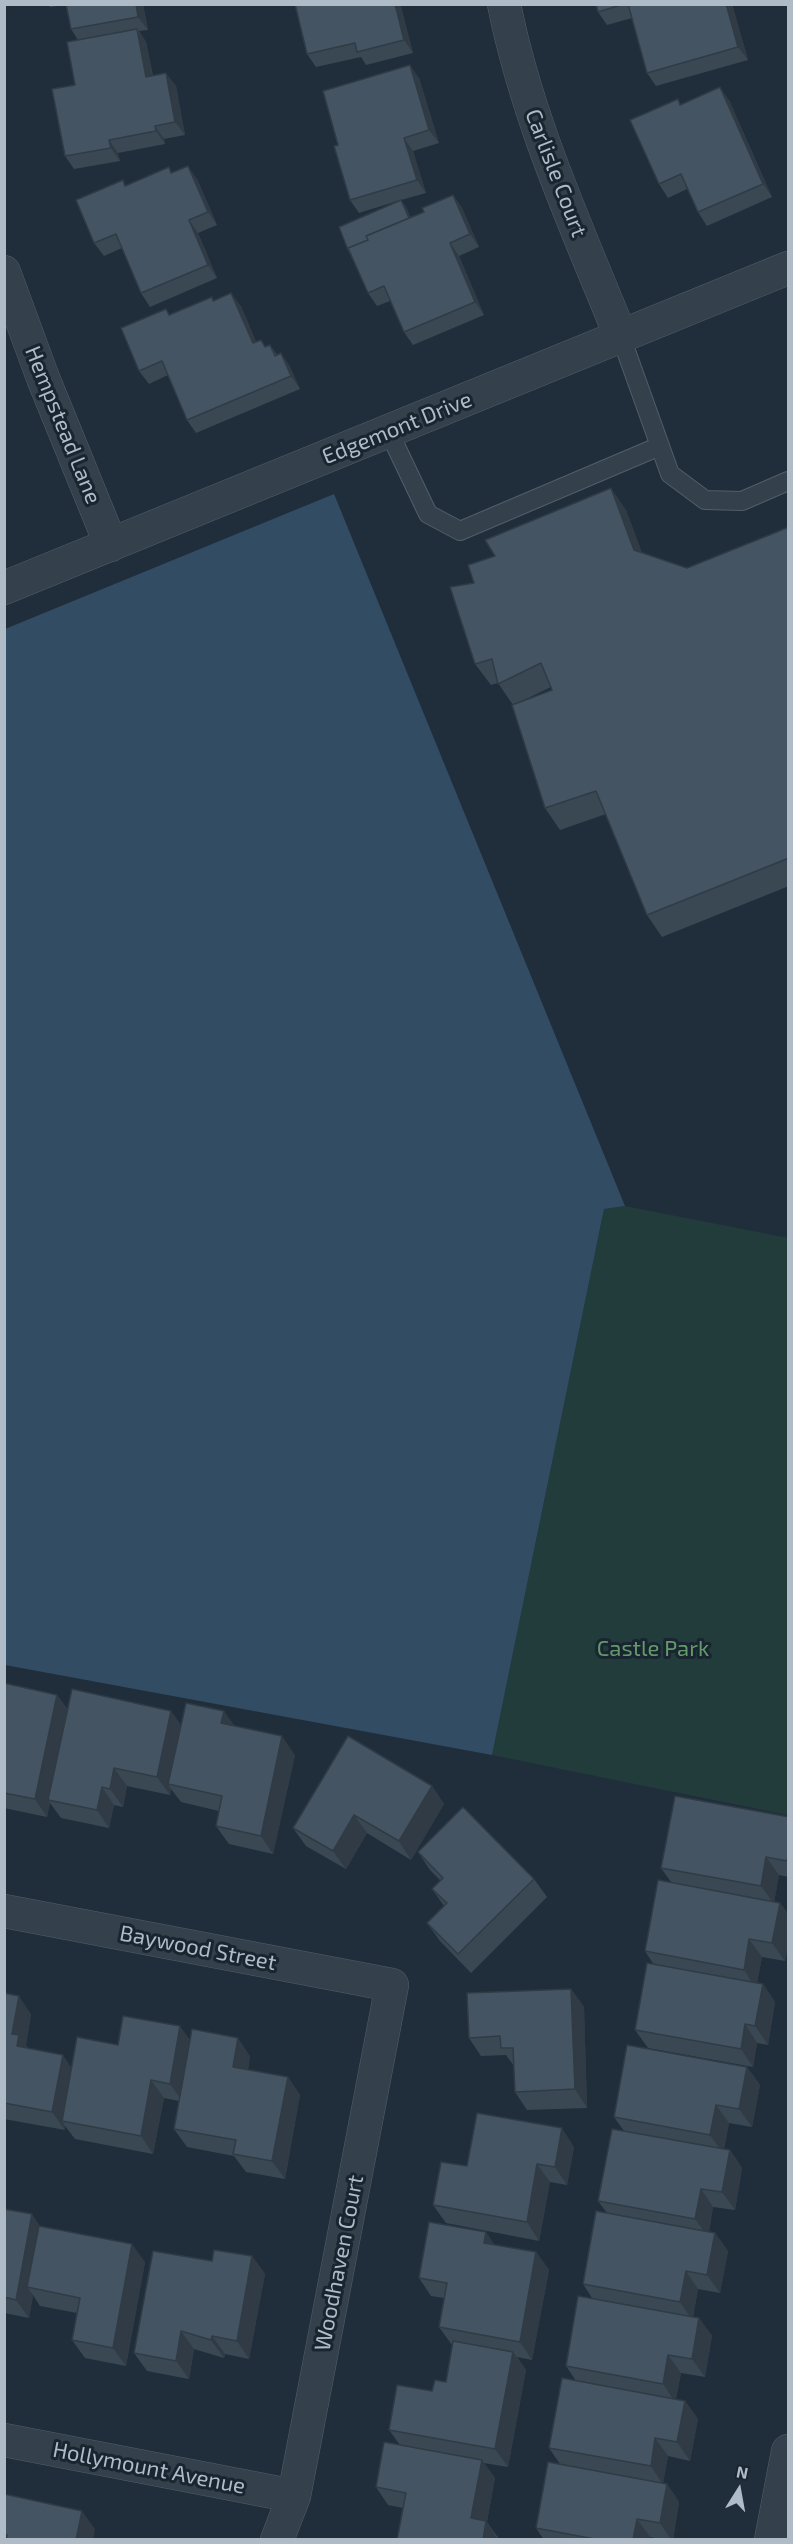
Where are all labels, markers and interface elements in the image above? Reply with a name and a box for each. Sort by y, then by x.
street label: Carlisle Court [520,105,592,241]
street label: Hempstead Lane [19,342,107,508]
street label: Edgemont Drive [318,386,476,470]
park label: Castle Park [597,1636,709,1662]
street label: Baywood Street [117,1920,279,1976]
street label: Woodhaven Court [309,2173,369,2353]
street label: Hollymount Avenue [51,2436,247,2500]
north arrow [709,2460,769,2520]
text: N [735,2461,750,2482]

